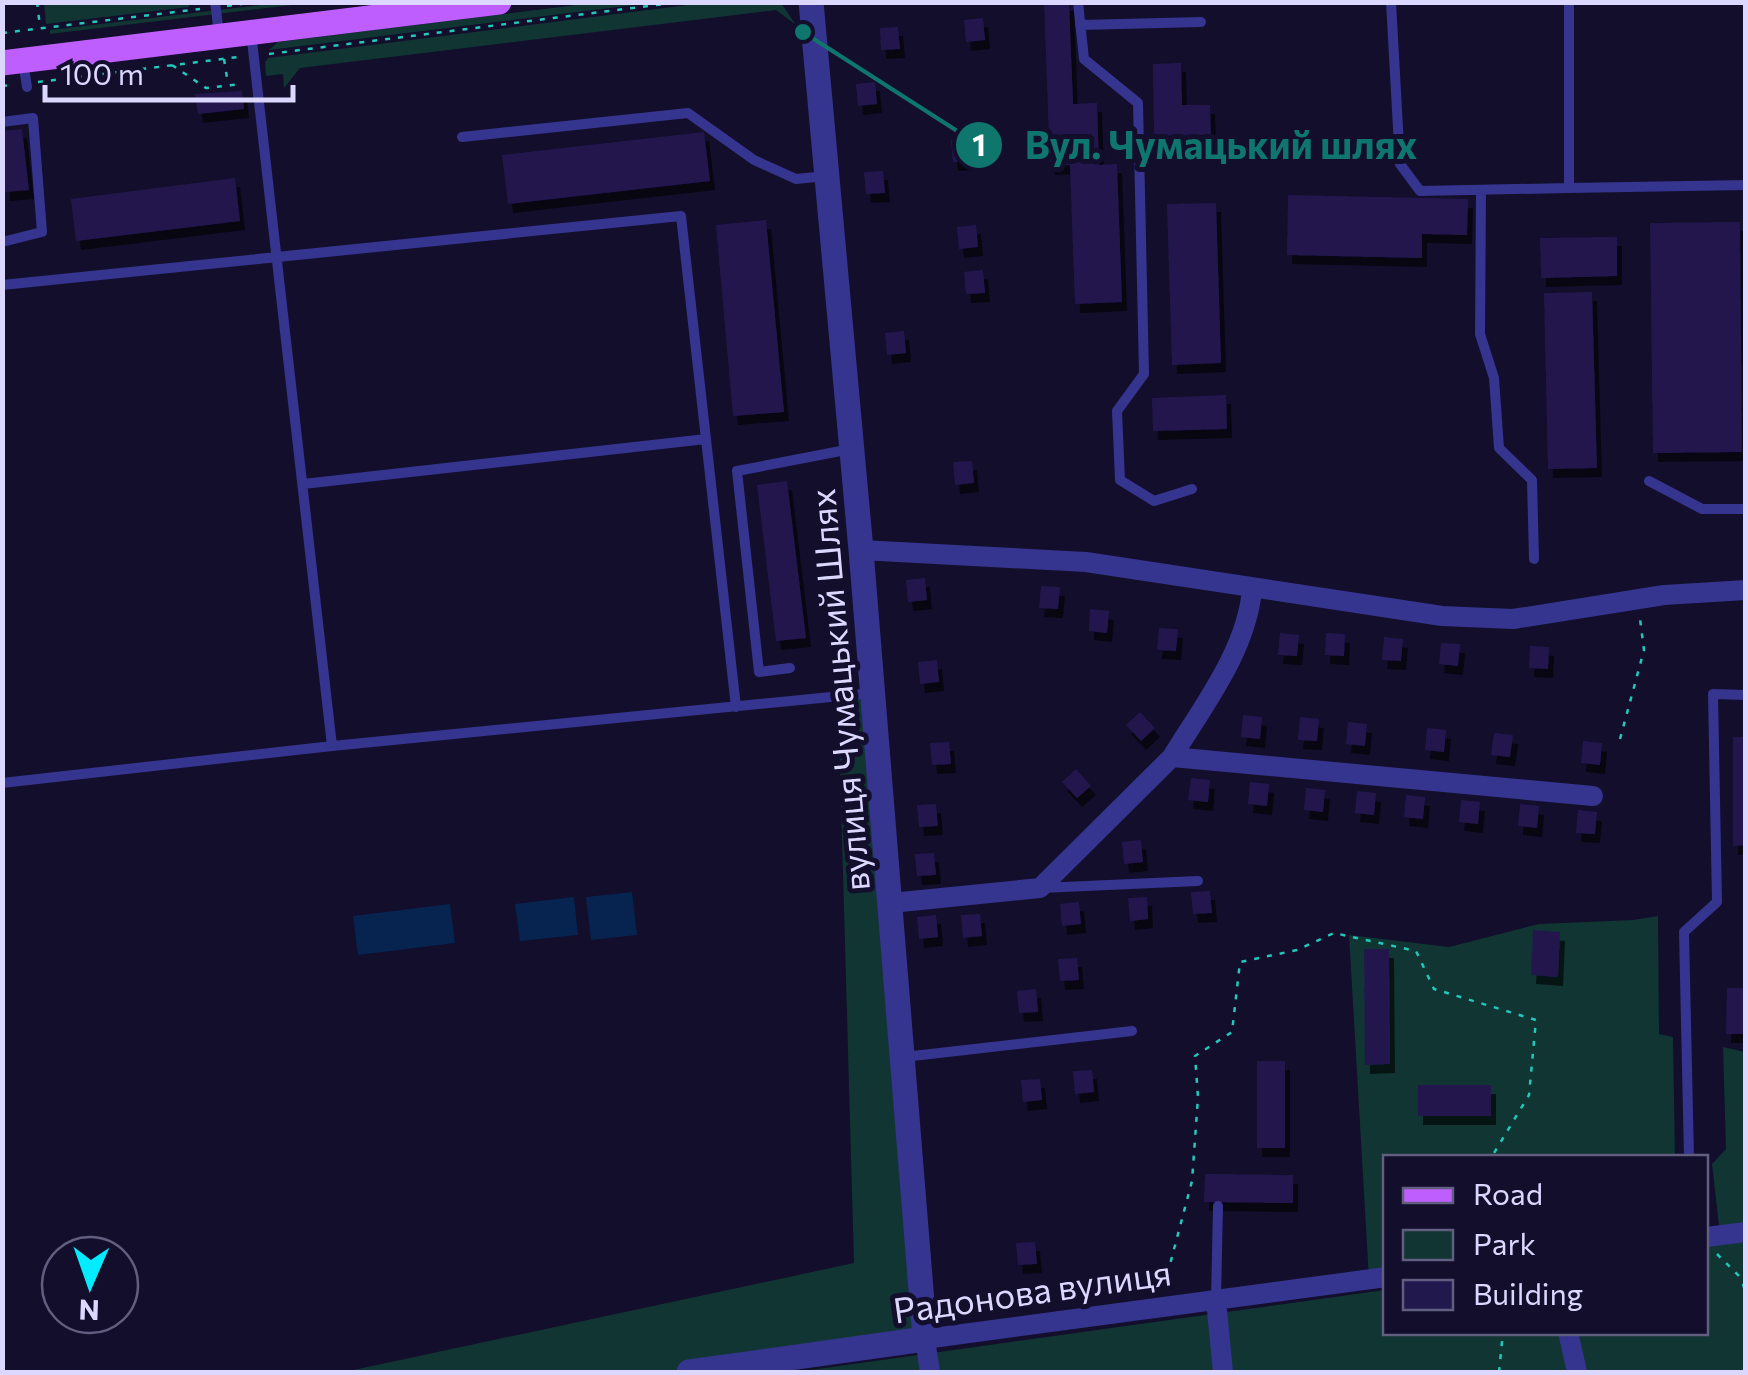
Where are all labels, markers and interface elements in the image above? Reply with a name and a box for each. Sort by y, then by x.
scale bar [45,40,292,102]
text: 100 m [60,54,144,91]
callout: Вул. Чумацький шлях [954,111,1437,179]
text: Вул. Чумацький шлях [1025,120,1417,167]
text: 1 [972,125,986,162]
street label: вулиця Чумацький Шлях [799,487,877,893]
legend [1383,1155,1708,1335]
text: Road [1473,1174,1543,1211]
text: Park [1473,1224,1536,1261]
north arrow [40,1235,140,1335]
street label: Радонова вулиця [890,1249,1174,1331]
text: Building [1473,1274,1583,1311]
text: N [78,1294,100,1328]

